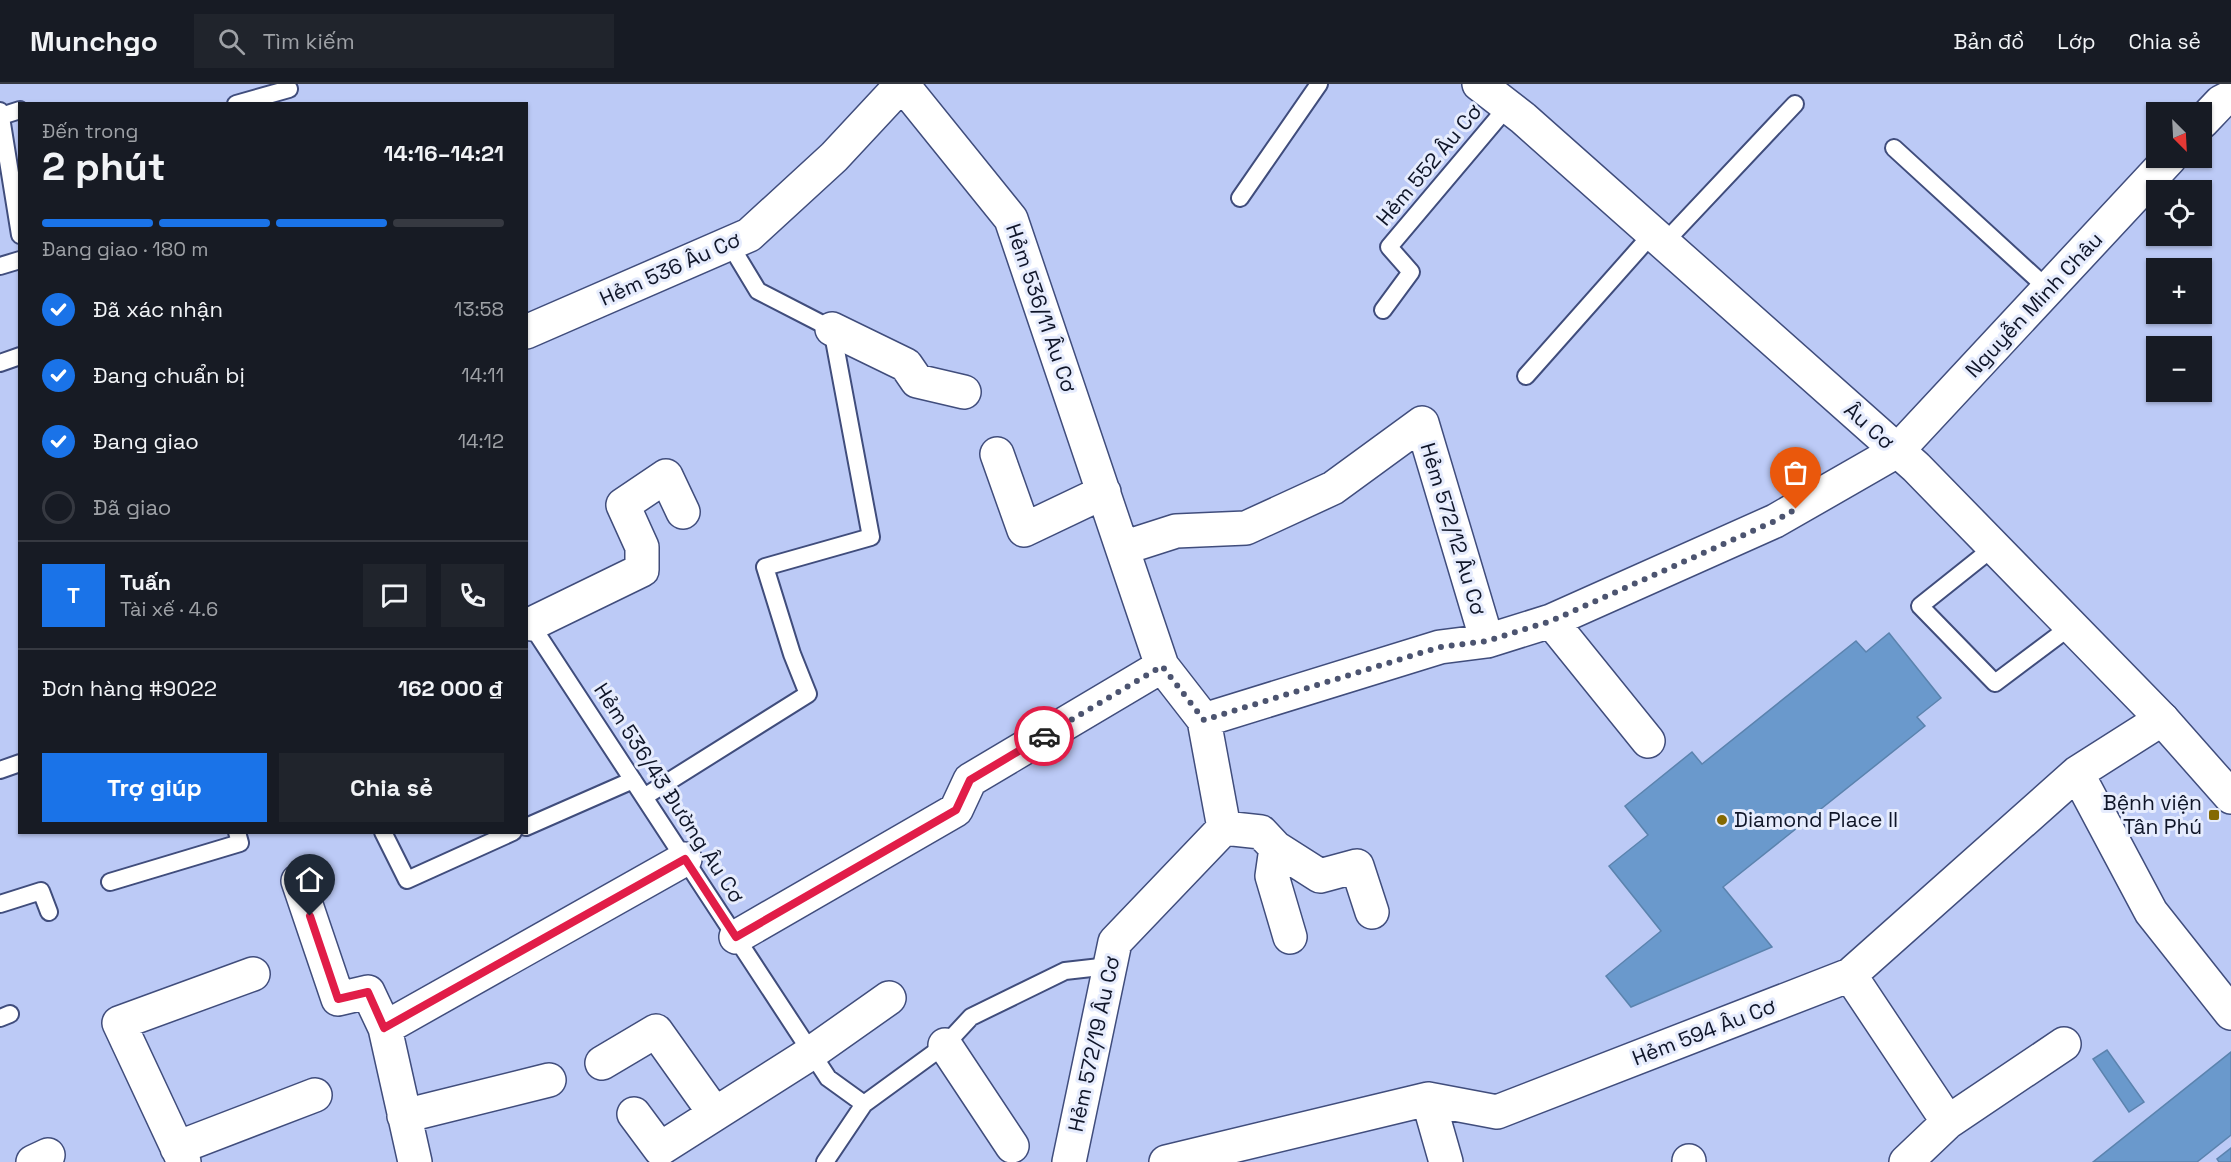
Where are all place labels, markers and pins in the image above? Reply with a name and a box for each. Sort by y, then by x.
pin [1770,447,1821,509]
place label: Bệnh viện Tân Phú [2103,789,2202,840]
place label: Diamond Place II [1734,806,1898,833]
marker: Bệnh viện Tân Phú [2207,808,2221,822]
marker: Diamond Place II [1715,813,1729,827]
pin [284,854,335,916]

